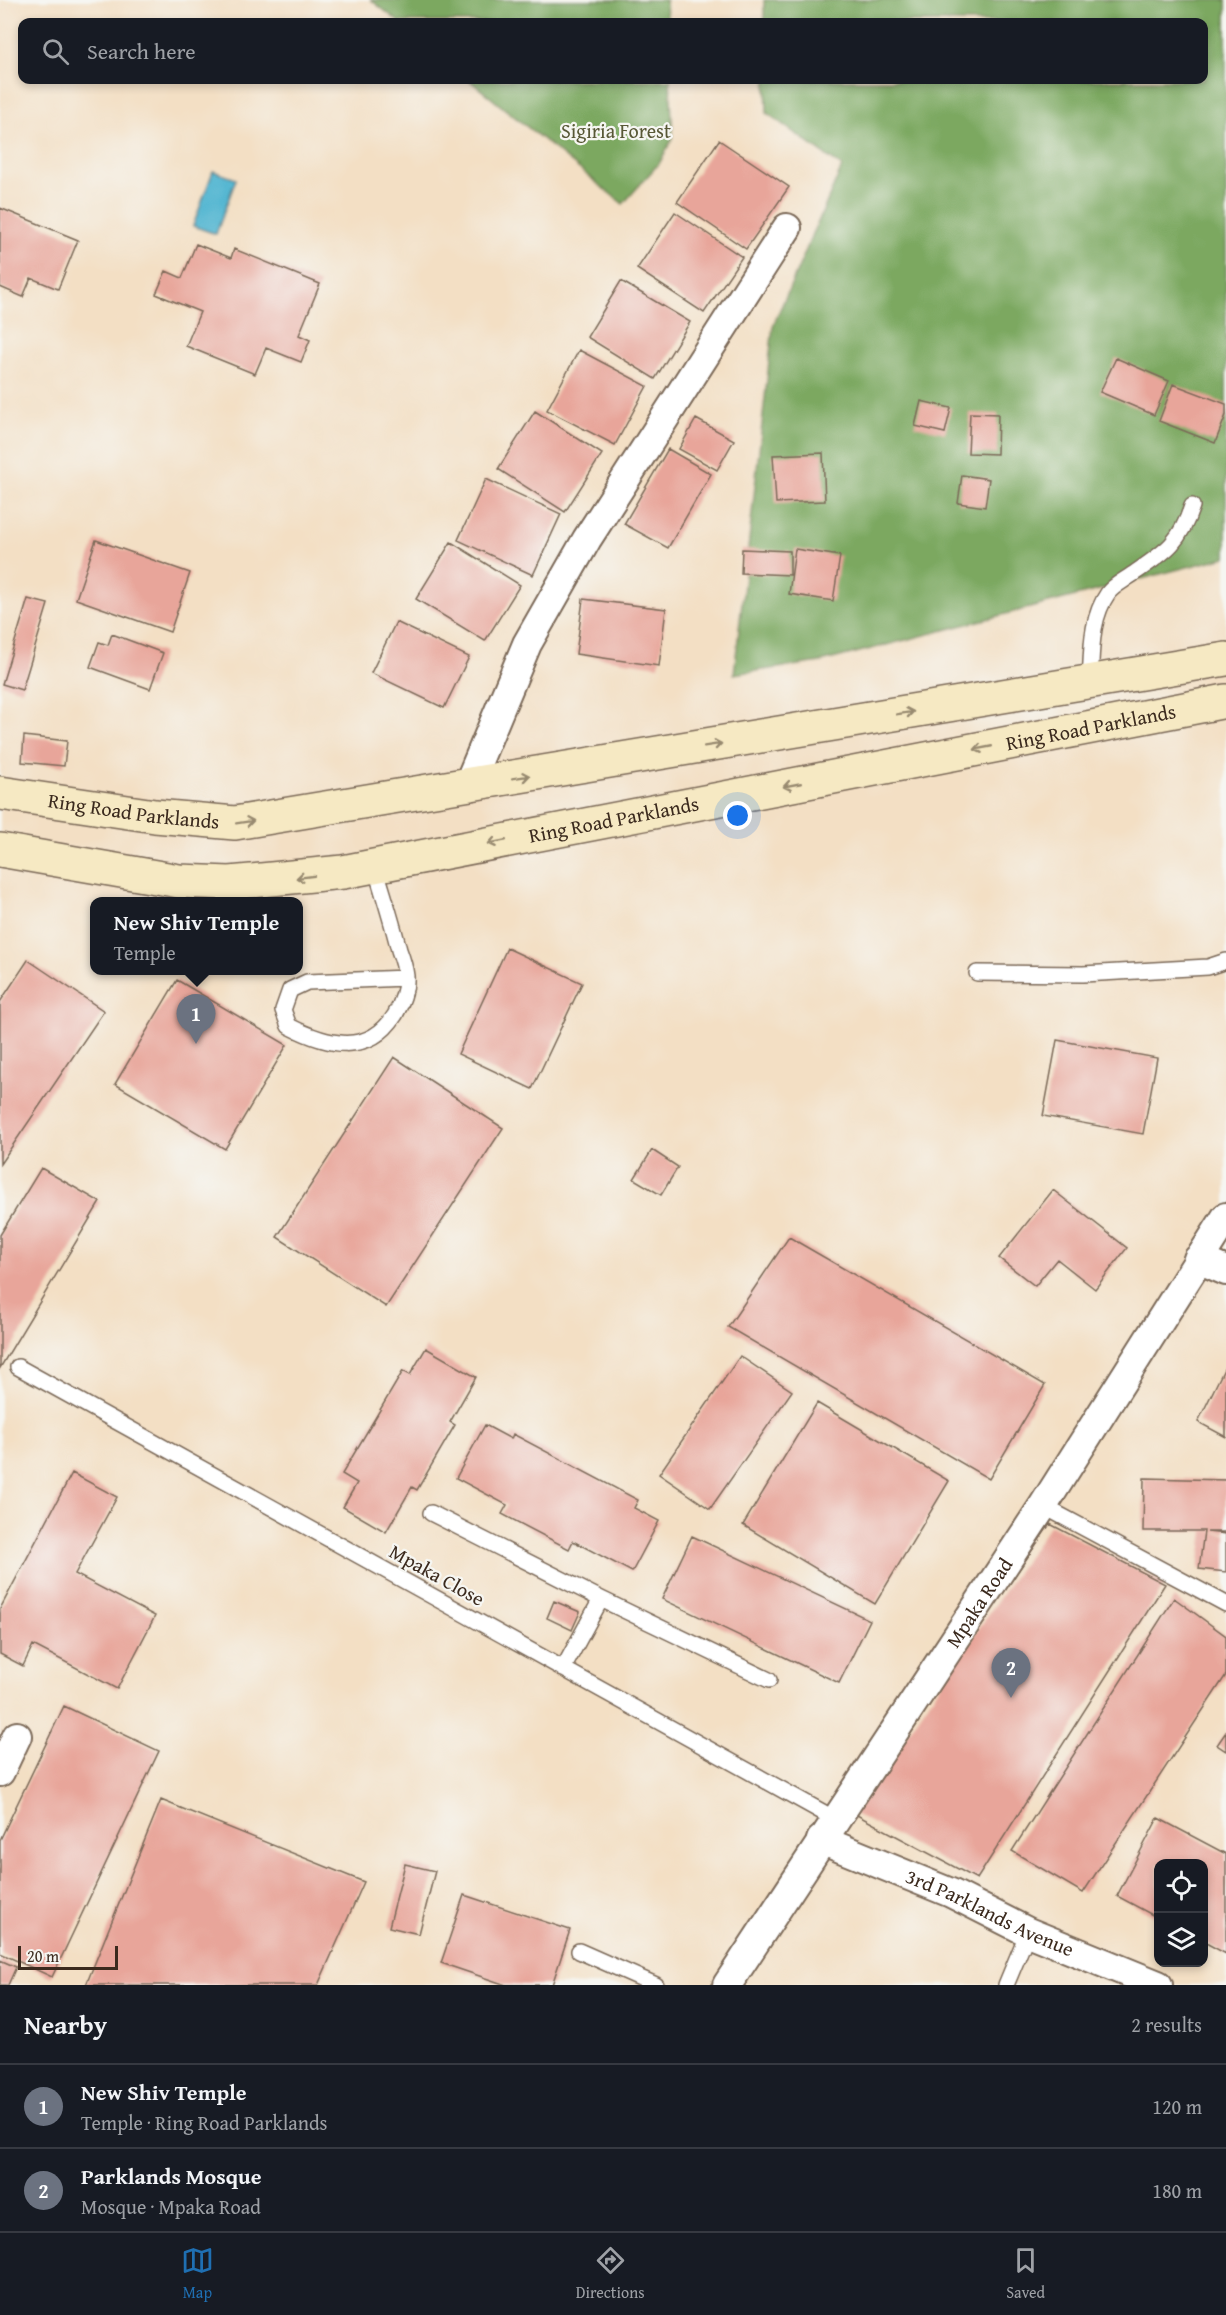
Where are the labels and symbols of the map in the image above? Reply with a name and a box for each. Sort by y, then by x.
park label: Sigiria Forest [561,116,671,145]
street label: Ring Road Parklands [1003,696,1178,757]
one-way arrow [895,707,915,718]
one-way arrow [703,739,722,750]
one-way arrow [974,743,993,754]
one-way arrow [510,771,530,782]
one-way arrow [782,780,802,791]
street label: Ring Road Parklands [46,785,221,836]
street label: Ring Road Parklands [526,788,701,850]
your location [723,801,752,830]
one-way arrow [235,816,255,827]
one-way arrow [488,837,507,848]
one-way arrow [296,871,316,882]
pin: 1 [176,994,216,1044]
street label: Mpaka Close [384,1537,490,1613]
street label: Mpaka Road [938,1551,1019,1653]
pin: 2 [992,1648,1030,1698]
street label: 3rd Parklands Avenue [902,1861,1079,1963]
scale bar [18,1943,118,1970]

